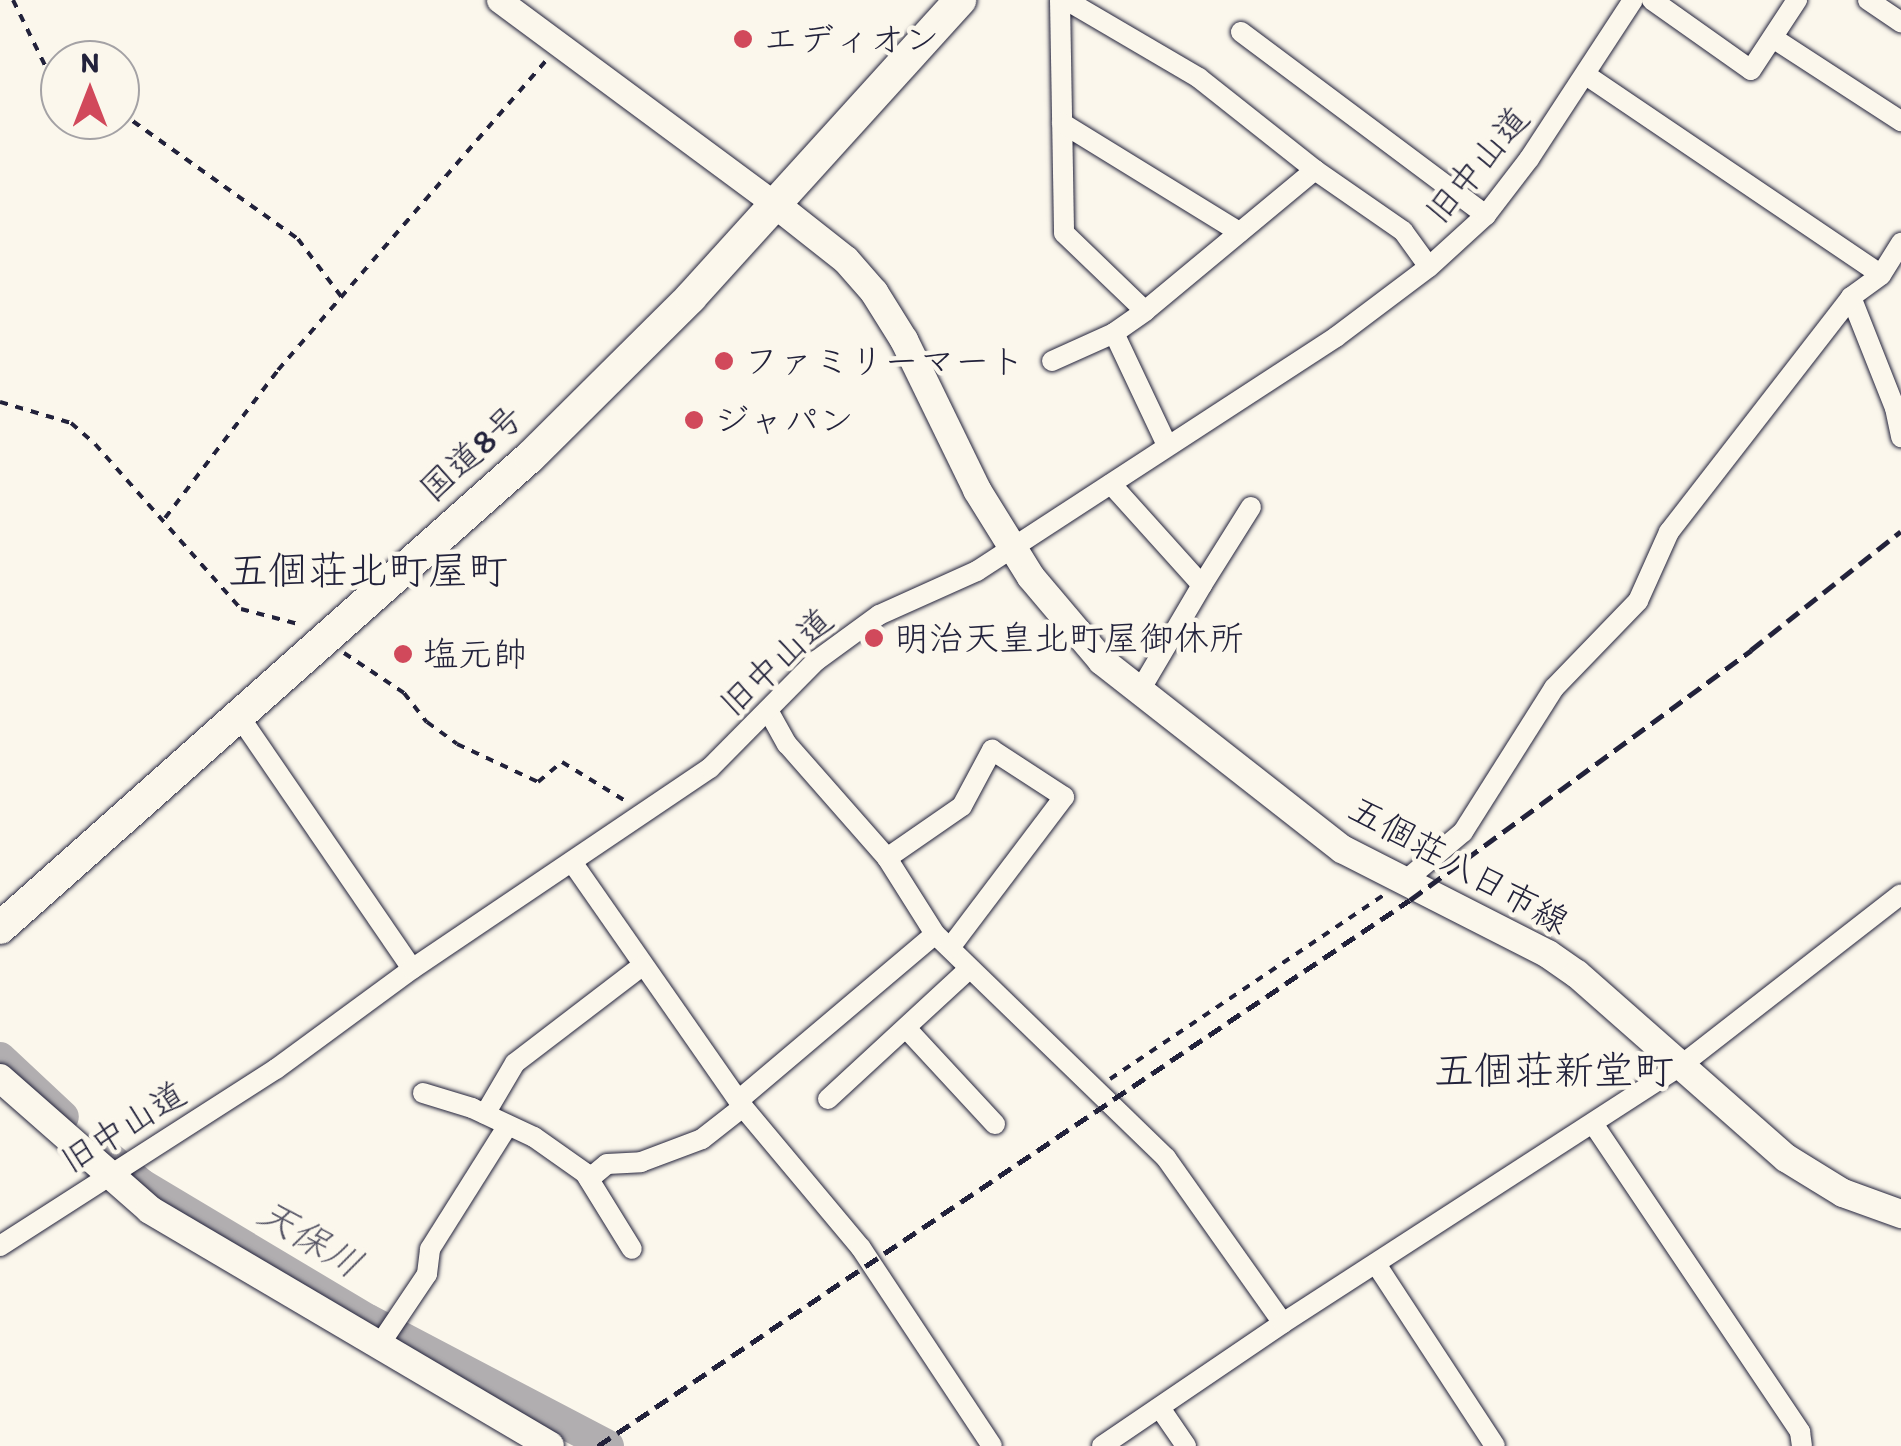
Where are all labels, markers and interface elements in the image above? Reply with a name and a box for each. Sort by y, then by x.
place label: エディオン [763,18,938,60]
marker: エディオン [732,28,754,50]
north arrow [40,40,140,140]
text: N [81,45,99,79]
street label: 旧中山道 [1416,98,1538,232]
place label: ファミリーマート [744,340,1024,382]
marker: ファミリーマート [713,350,735,372]
street label: 国道8号 [411,396,531,510]
place label: ジャパン [714,399,854,441]
marker: ジャパン [683,409,705,431]
district label: 五個荘北町屋町 [228,546,508,594]
street label: 旧中山道 [710,599,842,725]
place label: 明治天皇北町屋御休所 [894,617,1244,659]
marker: 明治天皇北町屋御休所 [863,627,885,649]
place label: 塩元帥 [423,633,528,675]
marker: 塩元帥 [392,643,414,665]
street label: 五個荘八日市線 [1342,787,1576,943]
district label: 五個荘新堂町 [1434,1046,1674,1094]
street label: 旧中山道 [53,1072,193,1182]
water label: 天保川 [249,1190,371,1288]

